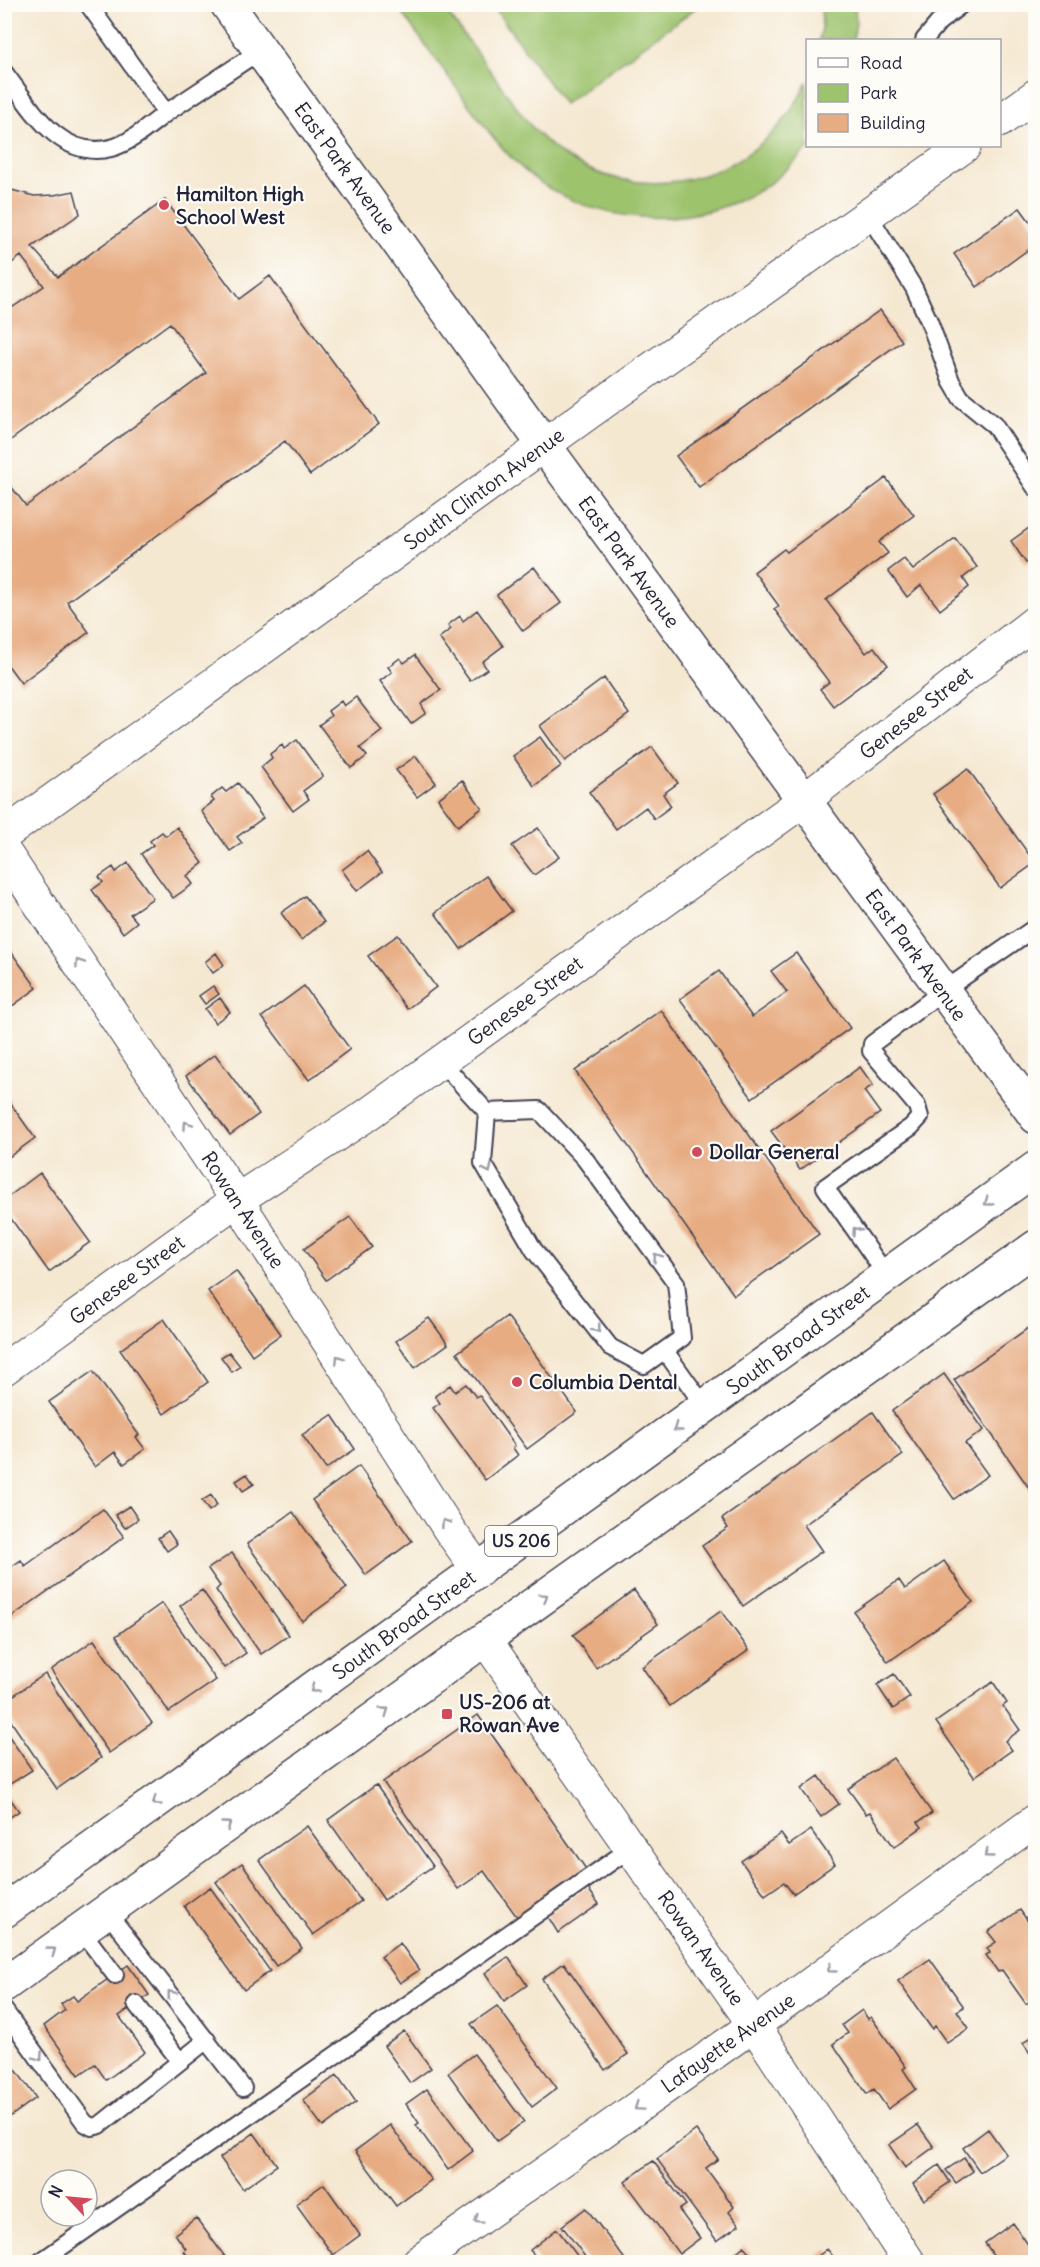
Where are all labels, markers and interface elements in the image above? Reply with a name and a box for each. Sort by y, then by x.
legend [806,39,1001,147]
text: Road [860,51,903,74]
text: Park [860,81,897,104]
street label: East Park Avenue [289,97,402,238]
text: Building [860,111,925,134]
place label: Hamilton High School West [176,181,305,229]
marker: Hamilton High School West [157,198,171,212]
street label: South Clinton Avenue [399,422,569,555]
street label: East Park Avenue [573,491,686,632]
street label: Genesee Street [854,661,977,764]
street label: East Park Avenue [860,884,973,1025]
street label: Genesee Street [462,950,587,1051]
one-way arrow [75,959,86,970]
one-way arrow [183,1121,194,1132]
place label: Dollar General [709,1139,839,1164]
marker: Dollar General [690,1145,704,1159]
street label: Rowan Avenue [196,1147,290,1273]
one-way arrow [480,1163,492,1174]
one-way arrow [984,1195,995,1206]
one-way arrow [852,1227,863,1238]
street label: Genesee Street [64,1229,189,1330]
one-way arrow [653,1253,664,1264]
street label: South Broad Street [721,1279,874,1400]
one-way arrow [589,1323,600,1334]
one-way arrow [336,1355,347,1366]
place label: Columbia Dental [529,1369,678,1394]
marker: Columbia Dental [510,1375,524,1389]
one-way arrow [673,1420,684,1431]
one-way arrow [441,1519,452,1530]
road number: US 206 [485,1526,557,1556]
street label: South Broad Street [327,1564,480,1685]
one-way arrow [537,1593,548,1604]
one-way arrow [310,1682,321,1693]
place label: US-206 at Rowan Ave [459,1689,560,1737]
one-way arrow [379,1707,390,1718]
marker: US-206 at Rowan Ave [440,1707,454,1721]
one-way arrow [151,1795,162,1806]
one-way arrow [221,1821,232,1832]
one-way arrow [984,1847,995,1858]
street label: Rowan Avenue [653,1886,750,2010]
one-way arrow [45,1947,56,1958]
one-way arrow [826,1962,837,1973]
street label: Lafayette Avenue [656,1987,799,2098]
one-way arrow [168,1990,179,2001]
one-way arrow [32,2051,43,2062]
one-way arrow [633,2100,644,2111]
north arrow [39,2168,99,2228]
text: N [44,2182,67,2201]
one-way arrow [474,2213,485,2224]

